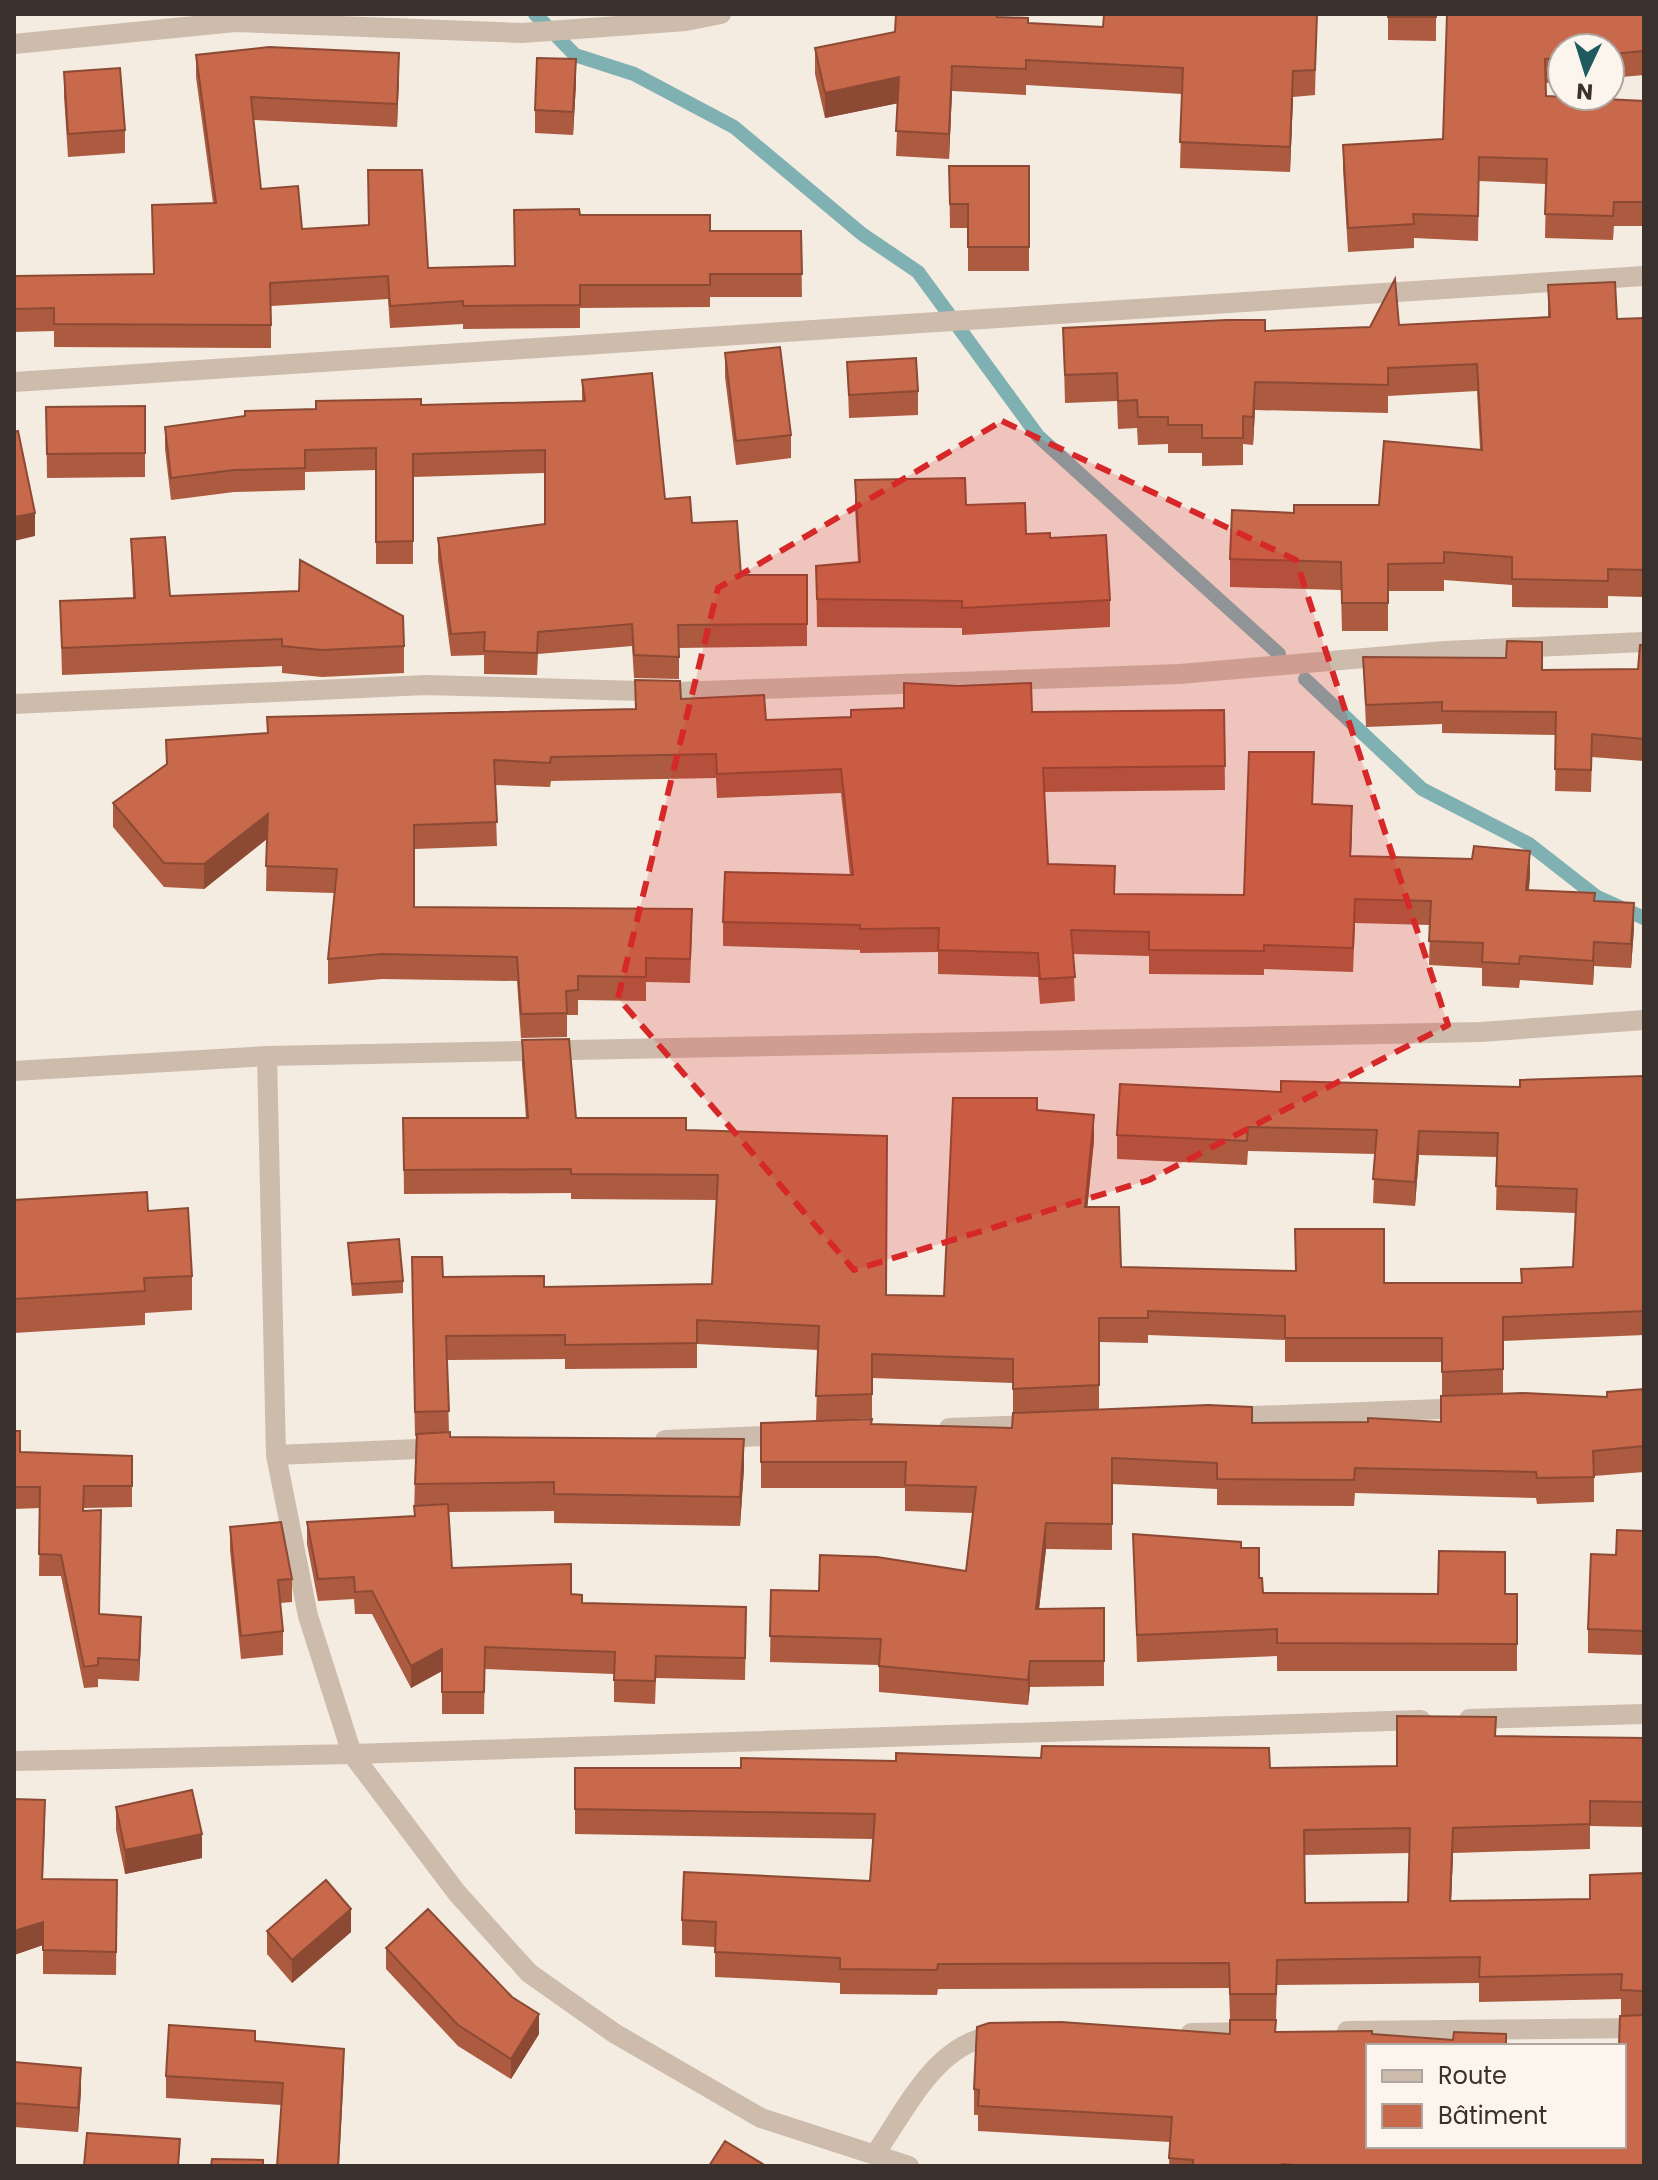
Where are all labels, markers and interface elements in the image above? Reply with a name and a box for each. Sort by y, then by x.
north arrow [1546,32,1626,112]
text: N [1575,75,1594,107]
legend [1366,2044,1626,2148]
text: Route [1438,2059,1507,2092]
text: Bâtiment [1438,2099,1547,2132]

